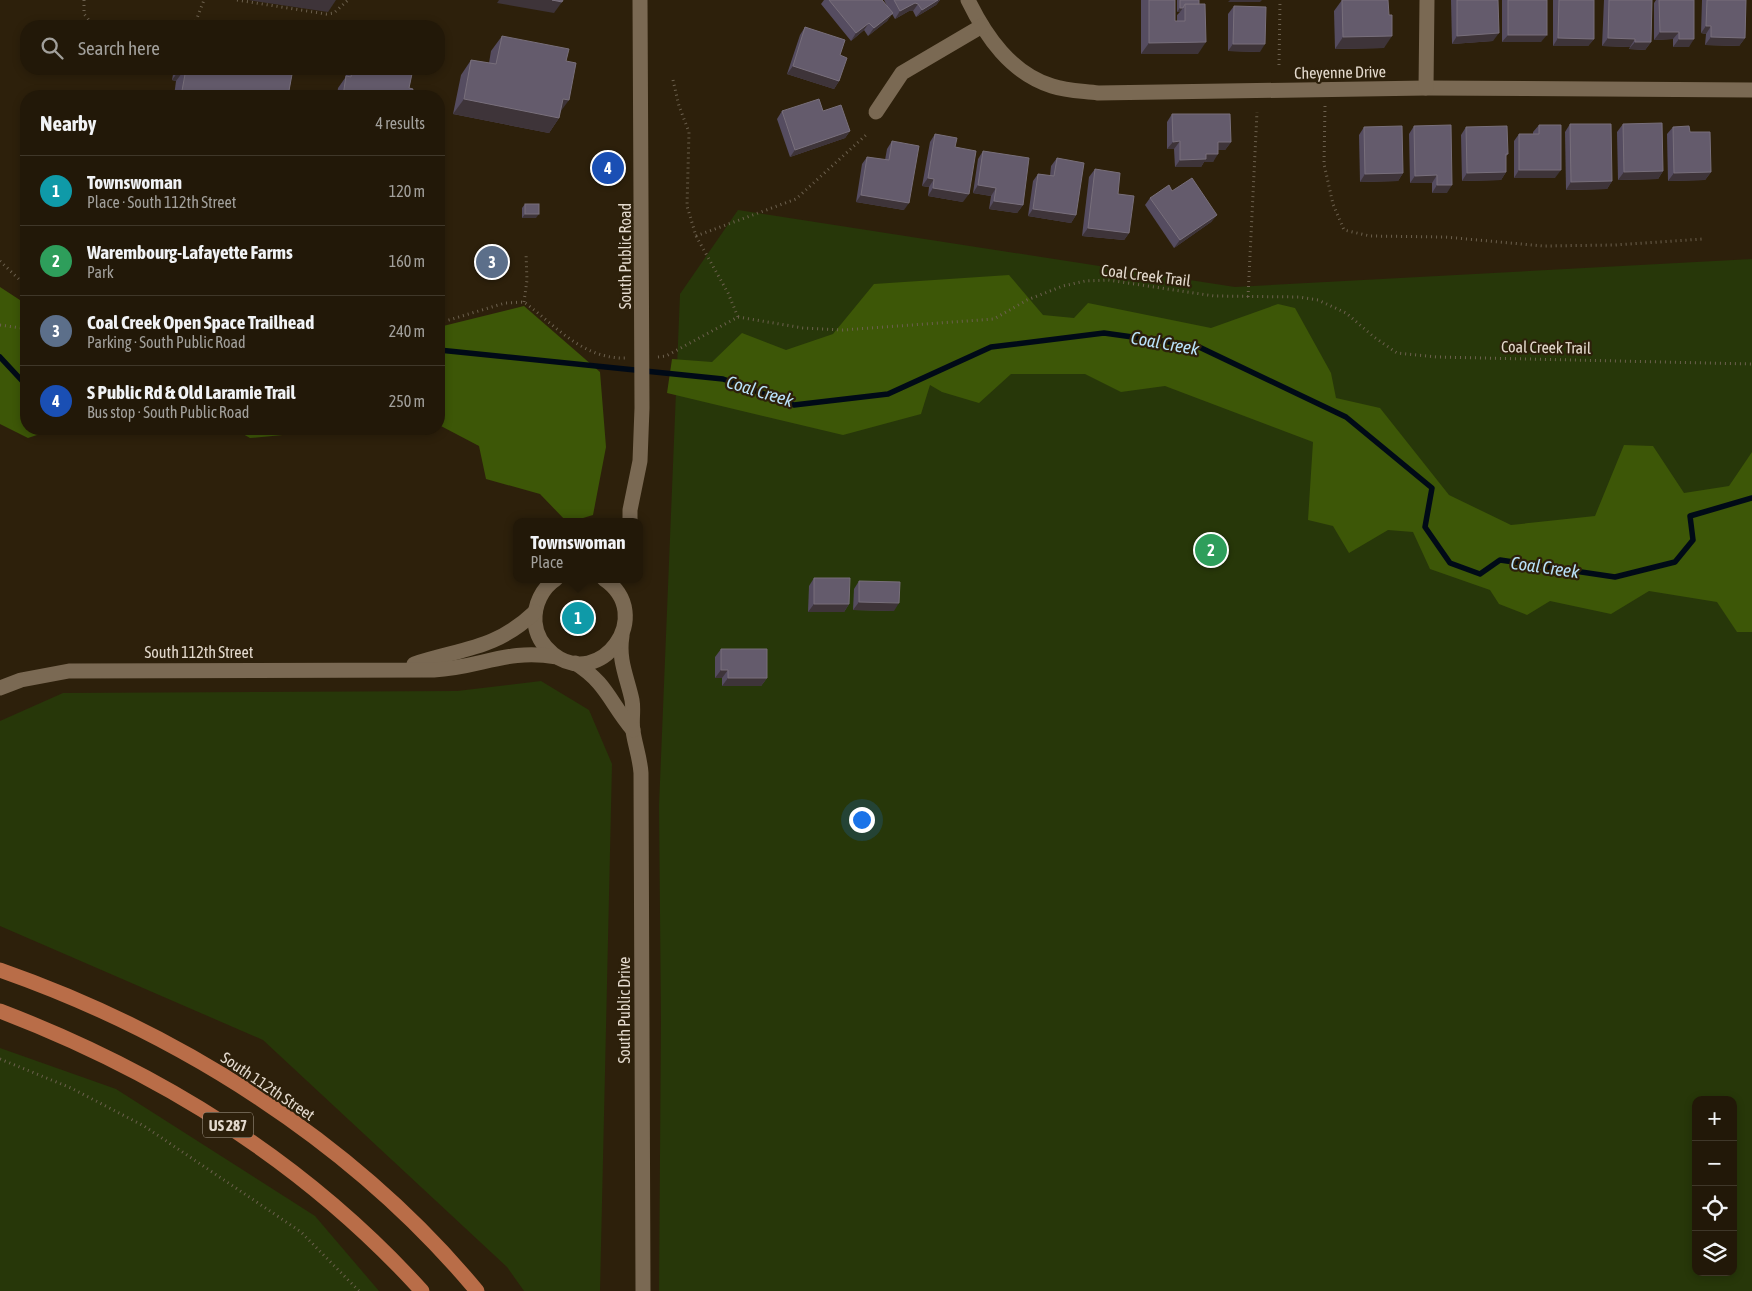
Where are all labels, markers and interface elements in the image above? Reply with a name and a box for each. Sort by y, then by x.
search box [20,20,445,75]
icon: search [38,34,66,62]
text: Search here [78,37,160,59]
street label: Cheyenne Drive [1294,62,1386,83]
text: Nearby [40,111,96,135]
text: 4 results [375,114,425,132]
pin: 4 [592,149,624,187]
text: Townswoman [87,171,182,193]
text: 1 [52,182,60,200]
text: 120 m [389,182,425,200]
text: Place · South 112th Street [87,193,236,211]
street label: South Public Road [616,203,634,309]
text: Warembourg-Lafayette Farms [87,241,293,263]
pin: 3 [476,243,508,281]
text: 2 [52,252,60,270]
text: 160 m [389,252,425,270]
street label: Coal Creek Trail [1100,261,1193,290]
text: Park [87,263,114,281]
text: Coal Creek Open Space Trailhead [87,311,314,333]
text: 3 [52,322,60,340]
text: 240 m [389,322,425,340]
water label: Coal Creek [1129,327,1202,360]
text: Parking · South Public Road [87,333,246,351]
street label: Coal Creek Trail [1501,337,1592,357]
water label: Coal Creek [724,371,797,411]
text: S Public Rd & Old Laramie Trail [87,381,295,403]
text: 4 [52,392,60,410]
text: 250 m [389,392,425,410]
text: Bus stop · South Public Road [87,403,249,421]
popup [513,518,643,583]
text: Townswoman [530,531,626,553]
pin: 2 [1195,531,1227,569]
water label: Coal Creek [1509,552,1582,582]
text: Place [530,553,563,571]
pin: 1 [562,599,594,637]
street label: South 112th Street [145,643,254,661]
your location [849,807,875,833]
street label: South Public Drive [615,957,633,1063]
street label: South 112th Street [218,1048,318,1124]
map controls [1692,1096,1737,1276]
button: + [1692,1096,1737,1141]
road number: US 287 [203,1112,253,1138]
button: − [1692,1141,1737,1186]
button: locate [1692,1186,1737,1231]
button: layers [1692,1231,1737,1276]

